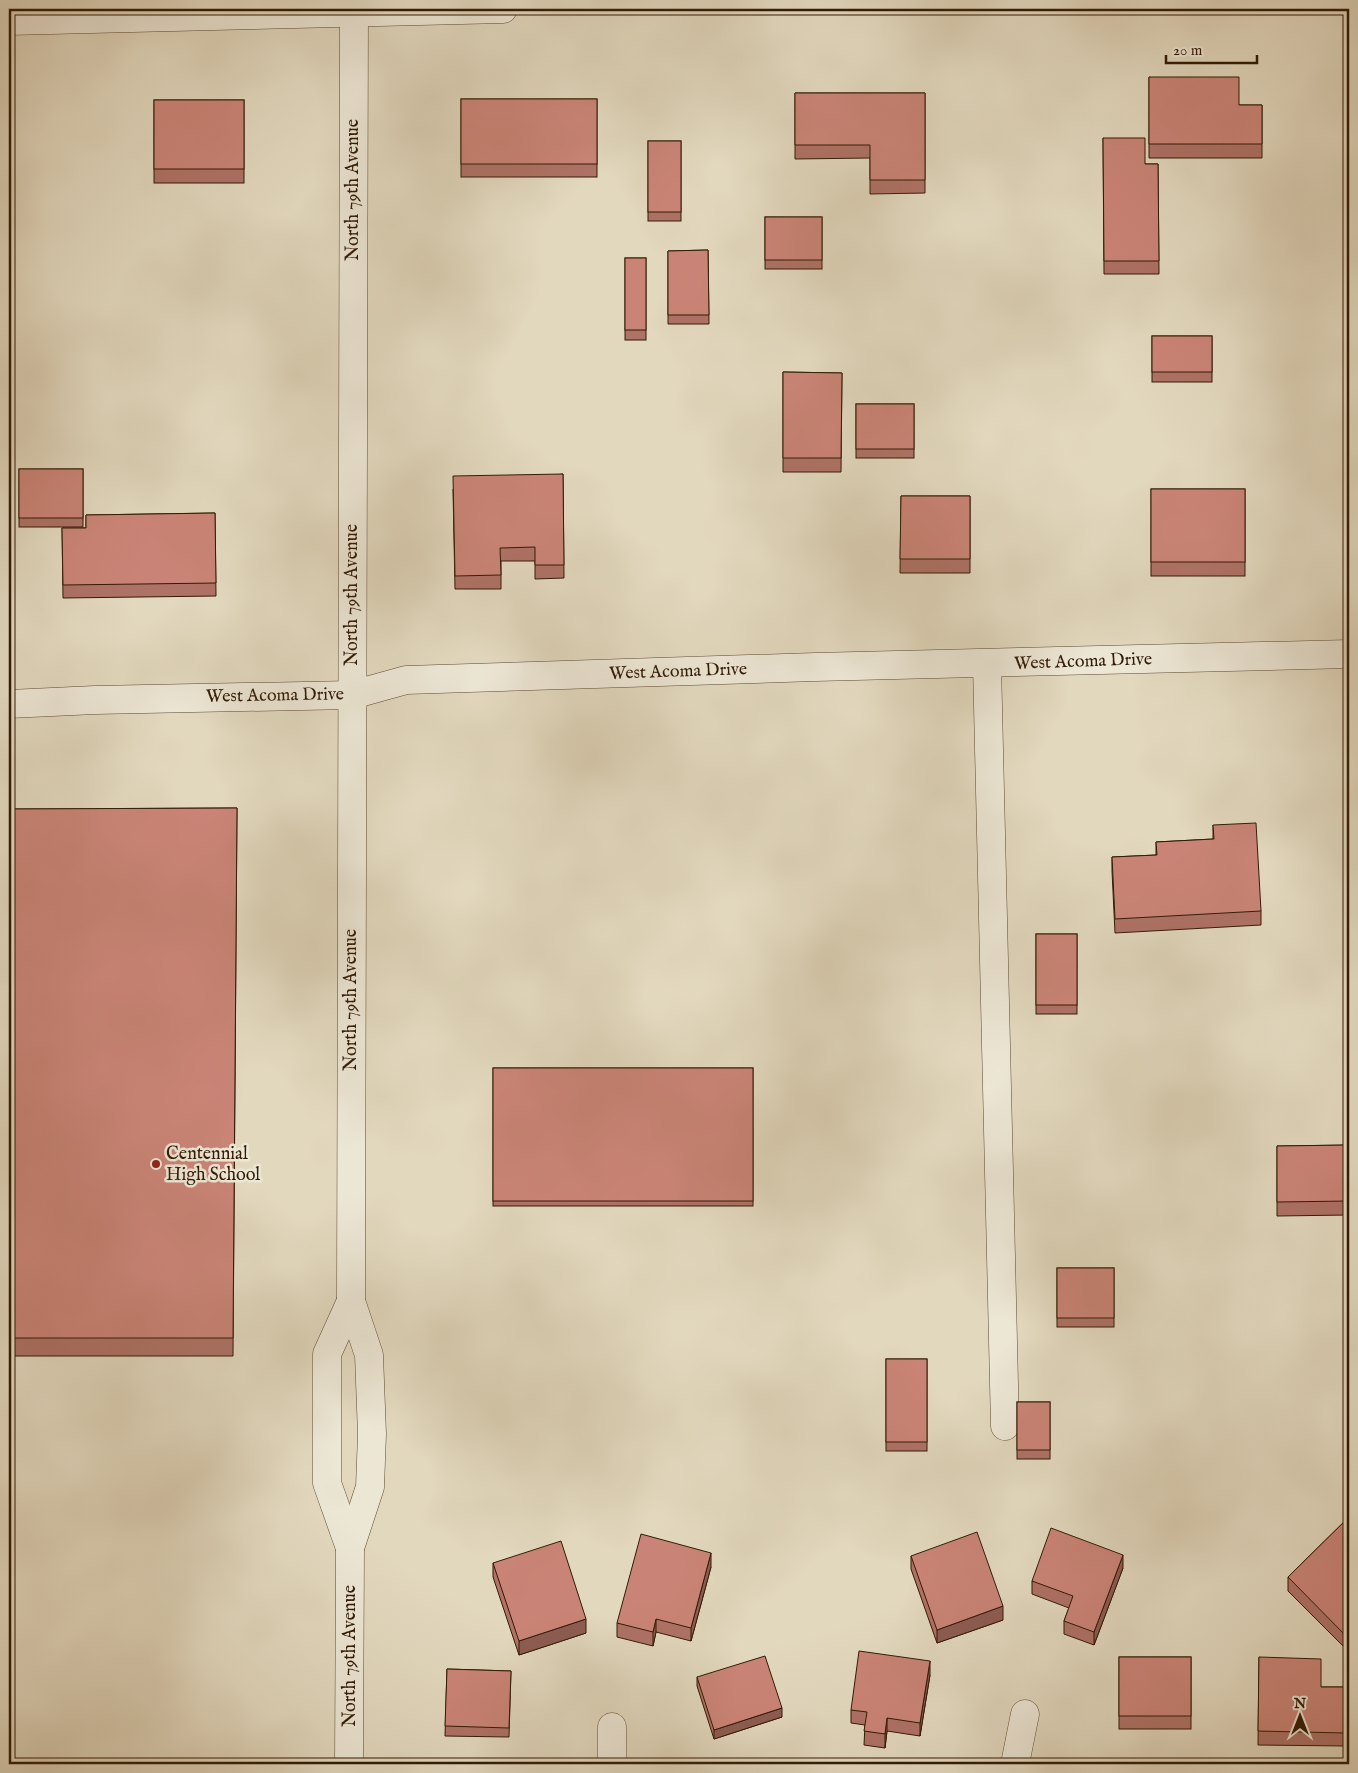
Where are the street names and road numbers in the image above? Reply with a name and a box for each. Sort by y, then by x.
street label: North 79th Avenue [342,119,365,261]
street label: North 79th Avenue [341,524,364,666]
street label: West Acoma Drive [1014,648,1152,676]
street label: West Acoma Drive [609,658,747,686]
street label: West Acoma Drive [206,683,344,709]
street label: North 79th Avenue [340,929,363,1071]
street label: North 79th Avenue [339,1585,362,1727]

